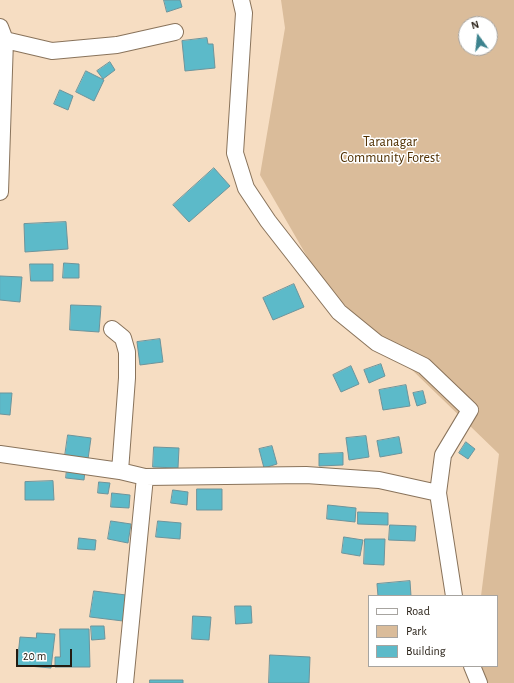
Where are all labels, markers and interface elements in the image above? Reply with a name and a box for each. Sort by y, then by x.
north arrow [458,16,498,56]
text: N [470,19,480,31]
park label: Taranagar Community Forest [340,134,440,166]
legend [368,595,498,667]
text: Road [406,605,430,617]
text: Park [406,625,427,637]
scale bar [18,641,74,667]
text: Building [406,645,446,657]
text: 20 m [23,650,46,662]

